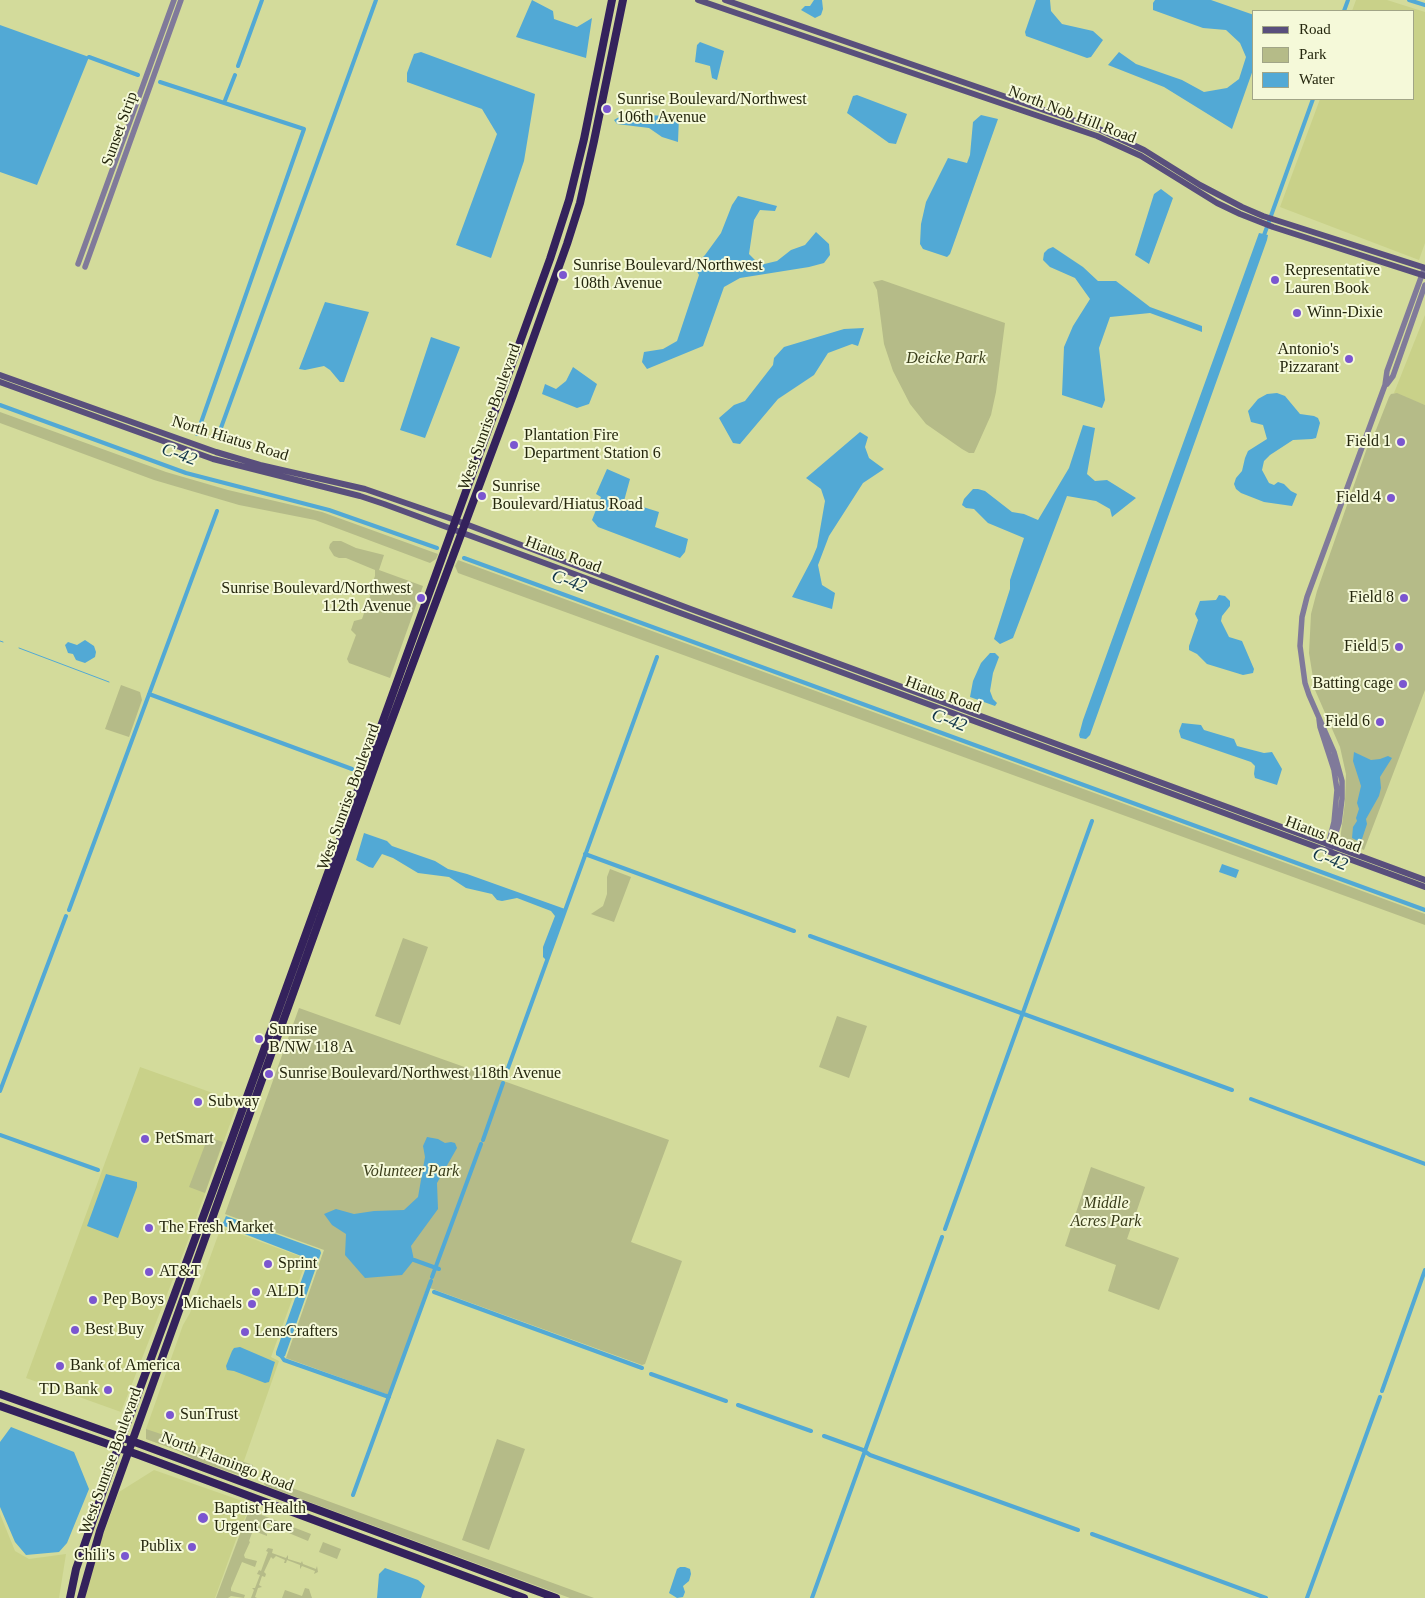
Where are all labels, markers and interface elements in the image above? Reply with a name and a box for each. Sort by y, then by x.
legend [1252,10,1415,100]
text: Road [1299,21,1331,37]
text: Park [1299,46,1327,62]
text: Water [1299,71,1334,87]
street label: North Nob Hill Road [1005,82,1139,148]
street label: Sunset Strip [98,89,142,169]
place label: Sunrise Boulevard/Northwest 106th Avenue [617,90,807,128]
marker: Sunrise Boulevard/Northwest 106th Avenue [601,103,613,115]
place label: Sunrise Boulevard/Northwest 108th Avenue [573,256,763,294]
place label: Representative Lauren Book [1285,261,1380,299]
marker: Sunrise Boulevard/Northwest 108th Avenue [557,269,569,281]
marker: Representative Lauren Book [1269,274,1281,286]
place label: Winn-Dixie [1307,303,1383,323]
marker: Winn-Dixie [1291,307,1303,319]
place label: Antonio's Pizzarant [1277,340,1339,378]
street label: West Sunrise Boulevard [455,341,525,493]
park label: Deicke Park [906,349,986,369]
marker: Antonio's Pizzarant [1343,353,1355,365]
street label: North Hiatus Road [169,412,291,466]
place label: Plantation Fire Department Station 6 [524,426,661,464]
place label: Field 1 [1346,432,1391,452]
marker: Field 1 [1395,436,1407,448]
water label: C-42 [158,439,200,471]
marker: Plantation Fire Department Station 6 [508,439,520,451]
place label: Sunrise Boulevard/Hiatus Road [492,477,643,515]
place label: Field 4 [1336,488,1381,508]
marker: Sunrise Boulevard/Hiatus Road [476,490,488,502]
marker: Field 4 [1385,492,1397,504]
street label: Hiatus Road [522,532,604,578]
water label: C-42 [548,566,590,598]
place label: Sunrise Boulevard/Northwest 112th Avenue [221,579,411,617]
place label: Field 8 [1349,588,1394,608]
marker: Sunrise Boulevard/Northwest 112th Avenue [415,592,427,604]
marker: Field 8 [1398,592,1410,604]
place label: Field 5 [1344,637,1389,657]
marker: Field 5 [1393,641,1405,653]
street label: Hiatus Road [902,672,984,718]
place label: Batting cage [1313,674,1393,694]
marker: Batting cage [1397,678,1409,690]
water label: C-42 [928,705,970,737]
place label: Field 6 [1325,712,1370,732]
marker: Field 6 [1374,716,1386,728]
street label: West Sunrise Boulevard [314,721,384,873]
street label: Hiatus Road [1282,812,1364,858]
water label: C-42 [1309,844,1351,876]
place label: Sunrise B/NW 118 A [269,1020,354,1058]
marker: Sunrise B/NW 118 A [253,1033,265,1045]
place label: Sunrise Boulevard/Northwest 118th Avenue [279,1064,561,1084]
marker: Sunrise Boulevard/Northwest 118th Avenue [263,1068,275,1080]
place label: Subway [208,1092,260,1112]
marker: Subway [192,1096,204,1108]
place label: PetSmart [155,1129,214,1149]
marker: PetSmart [139,1133,151,1145]
park label: Volunteer Park [363,1162,459,1182]
park label: Middle Acres Park [1071,1194,1141,1232]
place label: The Fresh Market [159,1218,274,1238]
marker: The Fresh Market [143,1222,155,1234]
place label: Sprint [278,1254,317,1274]
marker: Sprint [262,1258,274,1270]
place label: AT&T [159,1262,201,1282]
marker: AT&T [143,1266,155,1278]
place label: ALDI [266,1282,304,1302]
marker: ALDI [250,1286,262,1298]
place label: Pep Boys [103,1290,164,1310]
marker: Pep Boys [87,1294,99,1306]
place label: Michaels [183,1294,242,1314]
marker: Michaels [246,1298,258,1310]
place label: Best Buy [85,1320,144,1340]
place label: LensCrafters [255,1322,338,1342]
marker: Best Buy [69,1324,81,1336]
marker: LensCrafters [239,1326,251,1338]
place label: Bank of America [70,1356,180,1376]
marker: Bank of America [54,1360,66,1372]
place label: TD Bank [39,1380,98,1400]
marker: TD Bank [102,1384,114,1396]
street label: West Sunrise Boulevard [76,1385,146,1537]
place label: SunTrust [180,1405,238,1425]
marker: SunTrust [164,1409,176,1421]
street label: North Flamingo Road [158,1428,296,1496]
place label: Baptist Health Urgent Care [214,1499,306,1537]
marker: Baptist Health Urgent Care [196,1511,210,1525]
place label: Publix [140,1537,182,1557]
marker: Publix [186,1541,198,1553]
place label: Chili's [74,1546,115,1566]
marker: Chili's [119,1550,131,1562]

